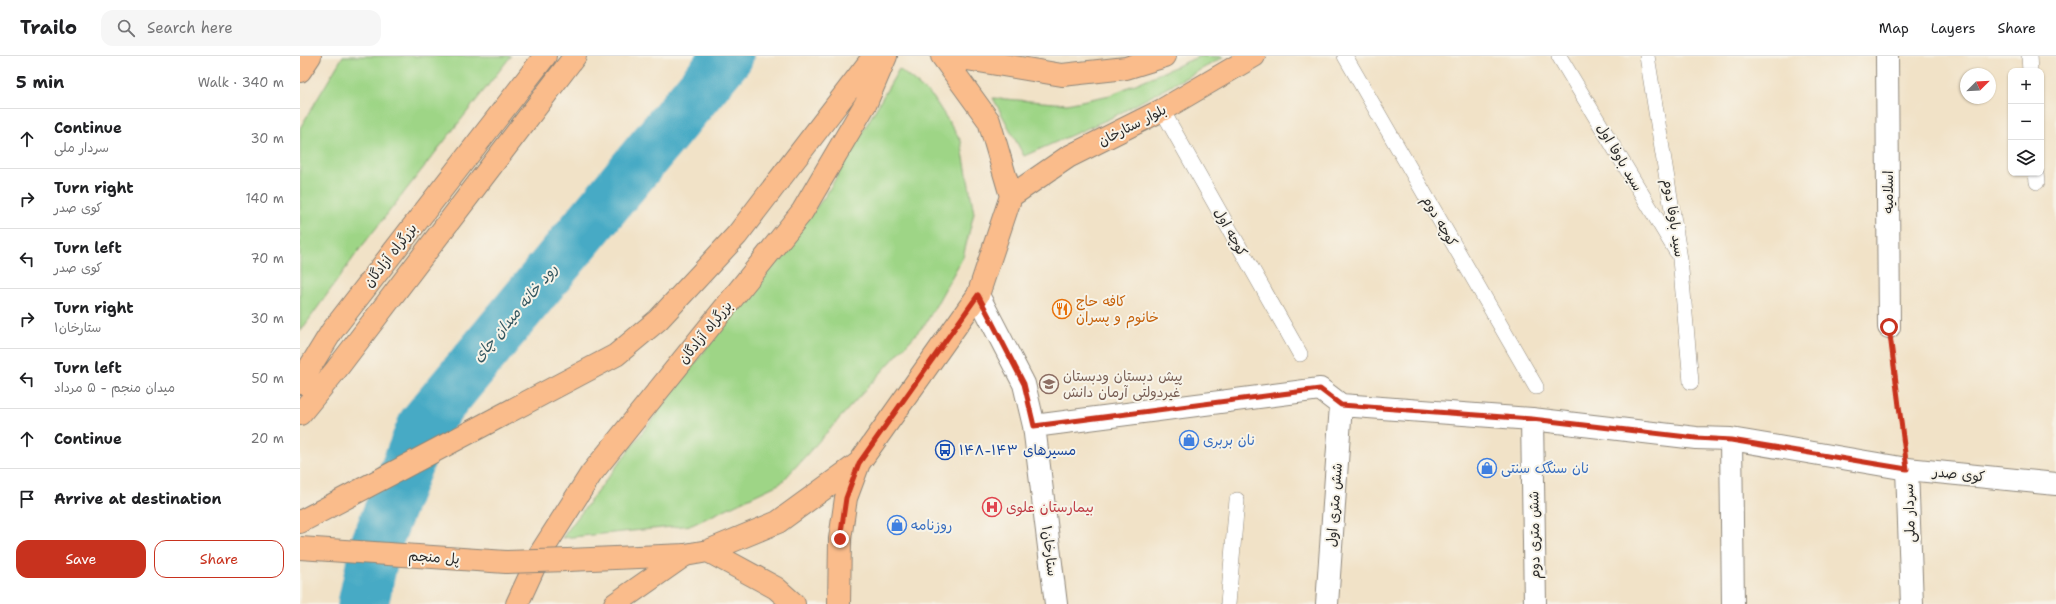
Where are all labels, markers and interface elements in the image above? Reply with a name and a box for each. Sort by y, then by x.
search box [101,10,381,46]
text: Trailo [20,15,77,40]
icon: search [115,17,137,39]
text: Search here [147,18,233,38]
text: Map [1879,19,1909,37]
text: Layers [1931,19,1975,37]
text: Share [1997,19,2036,37]
north arrow [1960,68,1996,104]
map controls [2008,68,2044,176]
button: + [2008,68,2044,104]
text: 5 min [16,71,64,93]
text: Walk · 340 m [198,74,284,91]
street label: بلوار ستارخان [1095,100,1169,150]
button: − [2008,104,2044,140]
text: Continue [54,118,122,138]
street label: سید باوفا اول [1593,120,1647,194]
icon: ahead [16,128,38,150]
text: 30 m [250,130,284,147]
text: سردار ملی [54,139,109,156]
button: layers [2008,140,2044,176]
street label: اسلامیه [1879,171,1897,213]
text: Turn right [54,178,134,198]
street label: سید باوفا دوم [1657,178,1689,259]
icon: right [16,188,38,210]
text: 140 m [245,190,284,207]
street label: کوچه دوم [1416,192,1462,251]
text: کوی صدر [54,199,102,216]
street label: کوچه اول [1209,205,1252,260]
street label: بزرگراه آزادگان [359,219,421,291]
text: Turn left [54,238,122,258]
icon: left [16,248,38,270]
text: 70 m [250,250,284,267]
text: کوی صدر [54,259,102,276]
water label: رود خانه میدان چای [468,260,562,366]
place label: کافه حاج‌ خانوم‌ و پسران [1076,292,1159,329]
street label: بزرگراه آزادگان [674,297,736,367]
text: Turn right [54,298,134,318]
restaurant icon: کافه حاج‌ خانوم‌ و پسران [1051,298,1073,320]
icon: right [16,308,38,330]
text: 30 m [250,310,284,327]
route start [1880,318,1898,336]
text: ستارخان۱ [54,319,101,336]
text: Turn left [54,358,122,378]
place label: پیش دبستان ودبستان غیردولتی آرمان دانش [1063,367,1183,401]
icon: left [16,368,38,390]
text: 50 m [251,370,284,387]
school or university icon: پیش دبستان ودبستان غیردولتی آرمان دانش [1038,373,1060,395]
text: میدان منجم - ۵ مرداد [54,379,175,396]
icon: ahead [16,428,38,450]
text: Continue [54,429,122,449]
shop icon: نان بربری [1178,429,1200,451]
text: 20 m [251,430,284,447]
place label: نان بربری [1203,431,1255,449]
bus stop icon: مسیرهای ۱۴۳-۱۴۸ [934,439,956,461]
place label: مسیرهای ۱۴۳-۱۴۸ [959,441,1076,459]
shop icon: نان سنگک سنتی [1476,457,1498,479]
place label: نان سنگک سنتی [1501,459,1589,477]
street label: شش متری اول [1322,462,1346,548]
street label: کوی صدر [1931,462,1986,486]
street label: سردار ملی [1899,483,1919,543]
icon: arrive [16,488,38,510]
text: Arrive at destination [54,489,222,509]
street label: شش متری دوم [1524,491,1546,579]
hospital icon: بیمارستان علوی [981,496,1003,518]
place label: بیمارستان علوی [1006,498,1094,517]
shop icon: روزنامه [886,514,908,536]
place label: روزنامه [911,516,952,534]
street label: ستارخان۱ [1038,525,1062,577]
route end [831,530,849,548]
button: Save [16,540,146,578]
button: Share [154,540,284,578]
street label: پل منجم [408,546,460,570]

